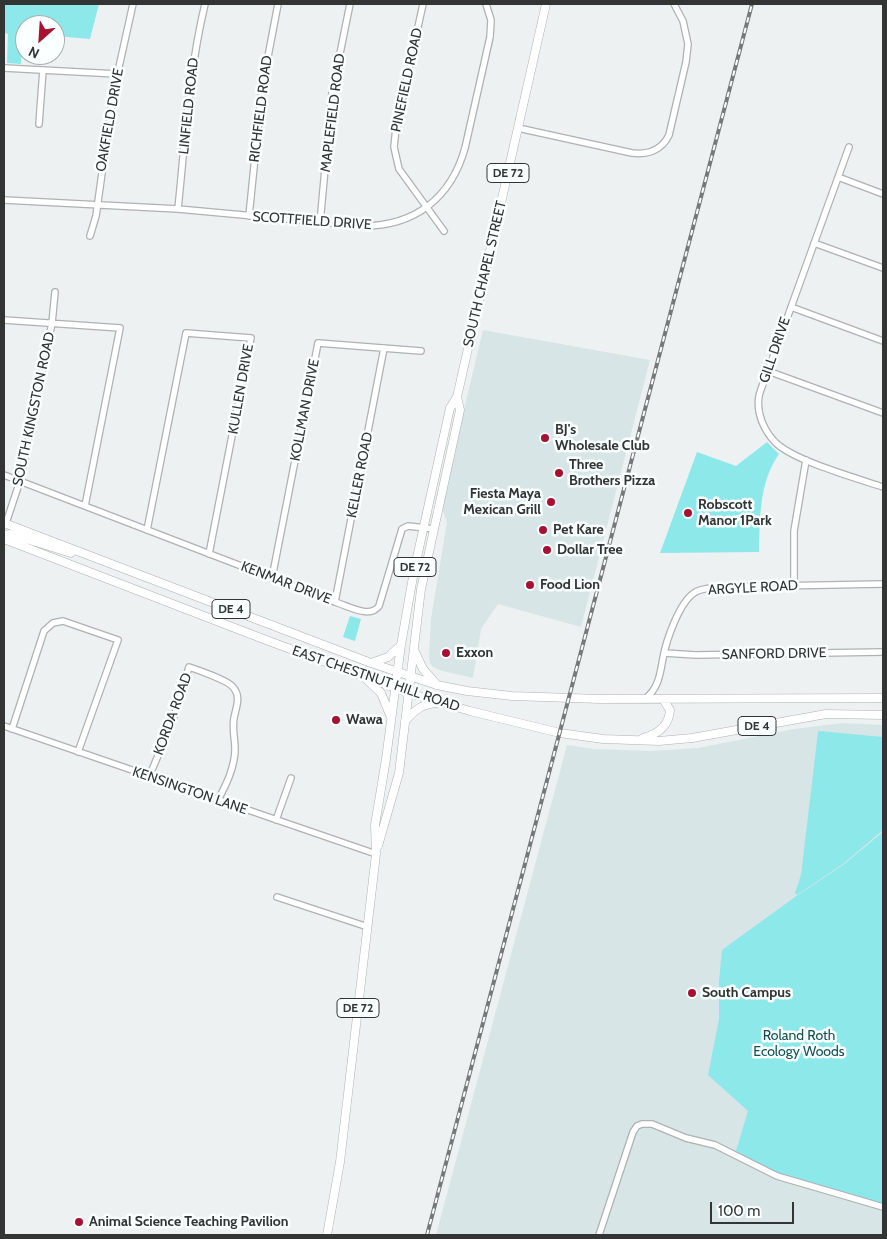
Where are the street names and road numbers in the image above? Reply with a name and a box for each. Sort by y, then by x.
street label: PINEFIELD ROAD [388,26,426,134]
street label: MAPLEFIELD ROAD [317,53,349,173]
street label: RICHFIELD ROAD [246,55,276,163]
street label: LINFIELD ROAD [176,57,202,155]
street label: OAKFIELD DRIVE [93,67,127,173]
road number: DE 72 [487,164,529,182]
street label: SOUTH CHAPEL STREET [460,199,510,349]
street label: SCOTTFIELD DRIVE [252,208,372,234]
street label: GILL DRIVE [756,315,794,385]
street label: SOUTH KINGSTON ROAD [9,330,59,488]
street label: KULLEN DRIVE [225,343,257,435]
street label: KOLLMAN DRIVE [287,357,323,463]
street label: KELLER ROAD [343,431,377,519]
street label: KENMAR DRIVE [238,558,334,608]
road number: DE 72 [394,558,436,576]
street label: ARGYLE ROAD [708,577,798,599]
road number: DE 4 [212,600,250,618]
street label: EAST CHESTNUT HILL ROAD [290,642,462,716]
street label: SANFORD DRIVE [721,645,827,663]
street label: KORDA ROAD [150,671,196,757]
road number: DE 4 [738,716,776,736]
street label: KENSINGTON LANE [130,763,250,819]
road number: DE 72 [337,998,379,1018]

